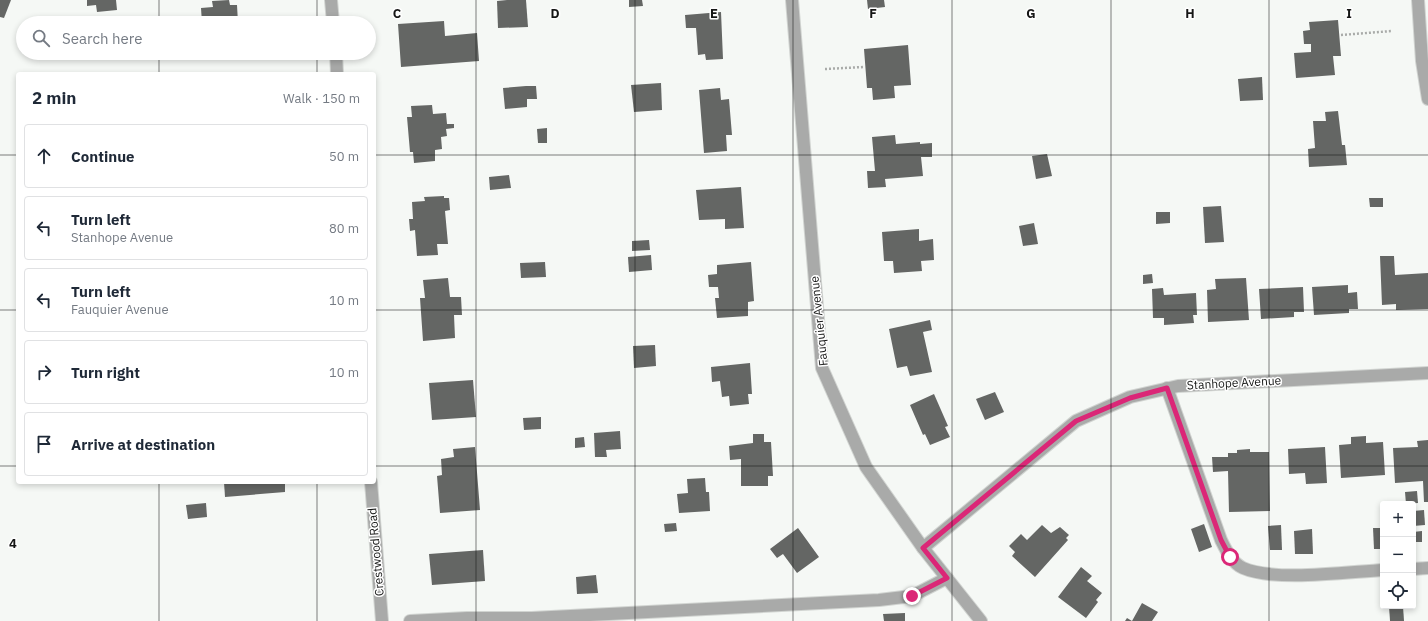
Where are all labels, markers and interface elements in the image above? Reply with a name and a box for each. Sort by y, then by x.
text: C [393,5,402,22]
text: D [550,5,560,22]
text: E [710,5,718,22]
text: F [869,5,877,22]
text: G [1026,5,1036,22]
text: H [1185,5,1195,22]
text: I [1346,5,1352,22]
search box [16,16,376,60]
icon: search [30,27,52,49]
text: Search here [62,29,142,48]
text: 2 min [32,87,76,109]
text: Walk · 150 m [283,90,360,107]
icon: ahead [33,145,55,167]
text: Continue [71,147,135,166]
text: 50 m [329,148,359,165]
text: Turn left [71,210,131,229]
icon: left [33,217,55,239]
text: 80 m [329,220,359,237]
text: Stanhope Avenue [71,229,173,246]
street label: Fauquier Avenue [806,275,831,367]
text: Turn left [71,282,131,301]
icon: left [33,289,55,311]
text: 10 m [329,292,359,309]
text: Fauquier Avenue [71,301,169,318]
icon: right [33,361,55,383]
text: Turn right [71,363,140,382]
text: 10 m [329,364,359,381]
street label: Stanhope Avenue [1186,373,1282,392]
icon: arrive [33,433,55,455]
text: Arrive at destination [71,435,215,454]
map controls [1380,501,1416,609]
button: + [1380,501,1416,537]
street label: Crestwood Road [364,507,387,597]
text: 4 [9,535,17,552]
button: − [1380,537,1416,573]
route start [1221,548,1239,566]
button: locate [1380,573,1416,609]
route end [903,587,921,605]

